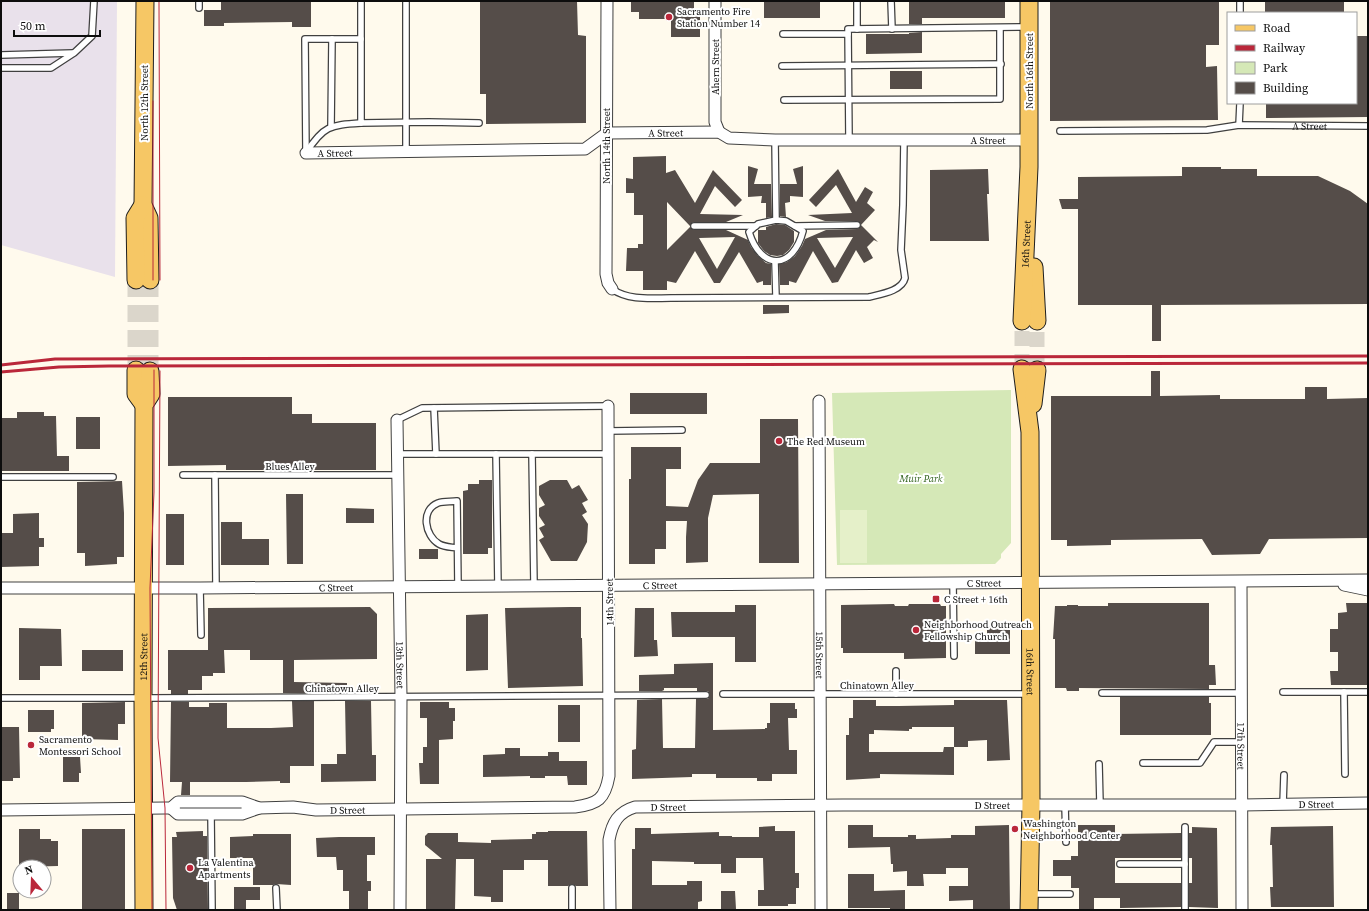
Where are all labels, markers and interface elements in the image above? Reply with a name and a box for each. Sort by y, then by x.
place label: Sacramento Fire Station Number 14 [677,5,760,30]
scale bar [14,12,100,38]
marker: Sacramento Fire Station Number 14 [664,12,674,22]
legend [1227,12,1357,104]
text: 50 m [20,18,46,34]
text: Road [1263,20,1290,36]
street label: North 16th Street [1023,32,1036,109]
street label: Ahern Street [709,38,722,95]
text: Railway [1263,40,1306,56]
text: Park [1263,60,1288,76]
street label: North 12th Street [138,64,151,141]
text: Building [1263,80,1308,96]
street label: North 14th Street [600,107,613,184]
street label: A Street [1292,119,1328,133]
street label: A Street [648,126,684,140]
street label: A Street [971,134,1006,147]
street label: A Street [317,146,353,160]
street label: 16th Street [1018,219,1034,268]
place label: The Red Museum [787,435,865,448]
marker: The Red Museum [774,436,784,446]
street label: Blues Alley [265,460,316,473]
park label: Muir Park [898,472,943,485]
street label: 14th Street [603,577,616,626]
street label: C Street [967,577,1002,590]
street label: C Street [643,579,678,592]
street label: C Street [319,581,354,594]
place label: C Street + 16th [944,593,1008,606]
marker: C Street + 16th [931,594,941,604]
place label: Neighborhood Outreach Fellowship Church [924,618,1032,643]
marker: Neighborhood Outreach Fellowship Church [911,625,921,635]
street label: 15th Street [813,631,826,680]
street label: 12th Street [137,632,150,681]
street label: 13th Street [393,641,407,690]
street label: 16th Street [1024,648,1037,696]
street label: Chinatown Alley [840,679,915,692]
street label: Chinatown Alley [305,682,380,695]
street label: 17th Street [1234,722,1248,771]
place label: Sacramento Montessori School [39,733,121,758]
marker: Sacramento Montessori School [26,740,36,750]
street label: D Street [1298,798,1335,811]
street label: D Street [975,799,1011,812]
street label: D Street [650,801,687,814]
street label: D Street [330,803,366,817]
place label: Washington Neighborhood Center [1023,817,1121,842]
marker: Washington Neighborhood Center [1010,824,1020,834]
place label: La Valentina Apartments [198,856,254,881]
north arrow [12,859,52,899]
text: N [23,862,35,878]
marker: La Valentina Apartments [185,863,195,873]

